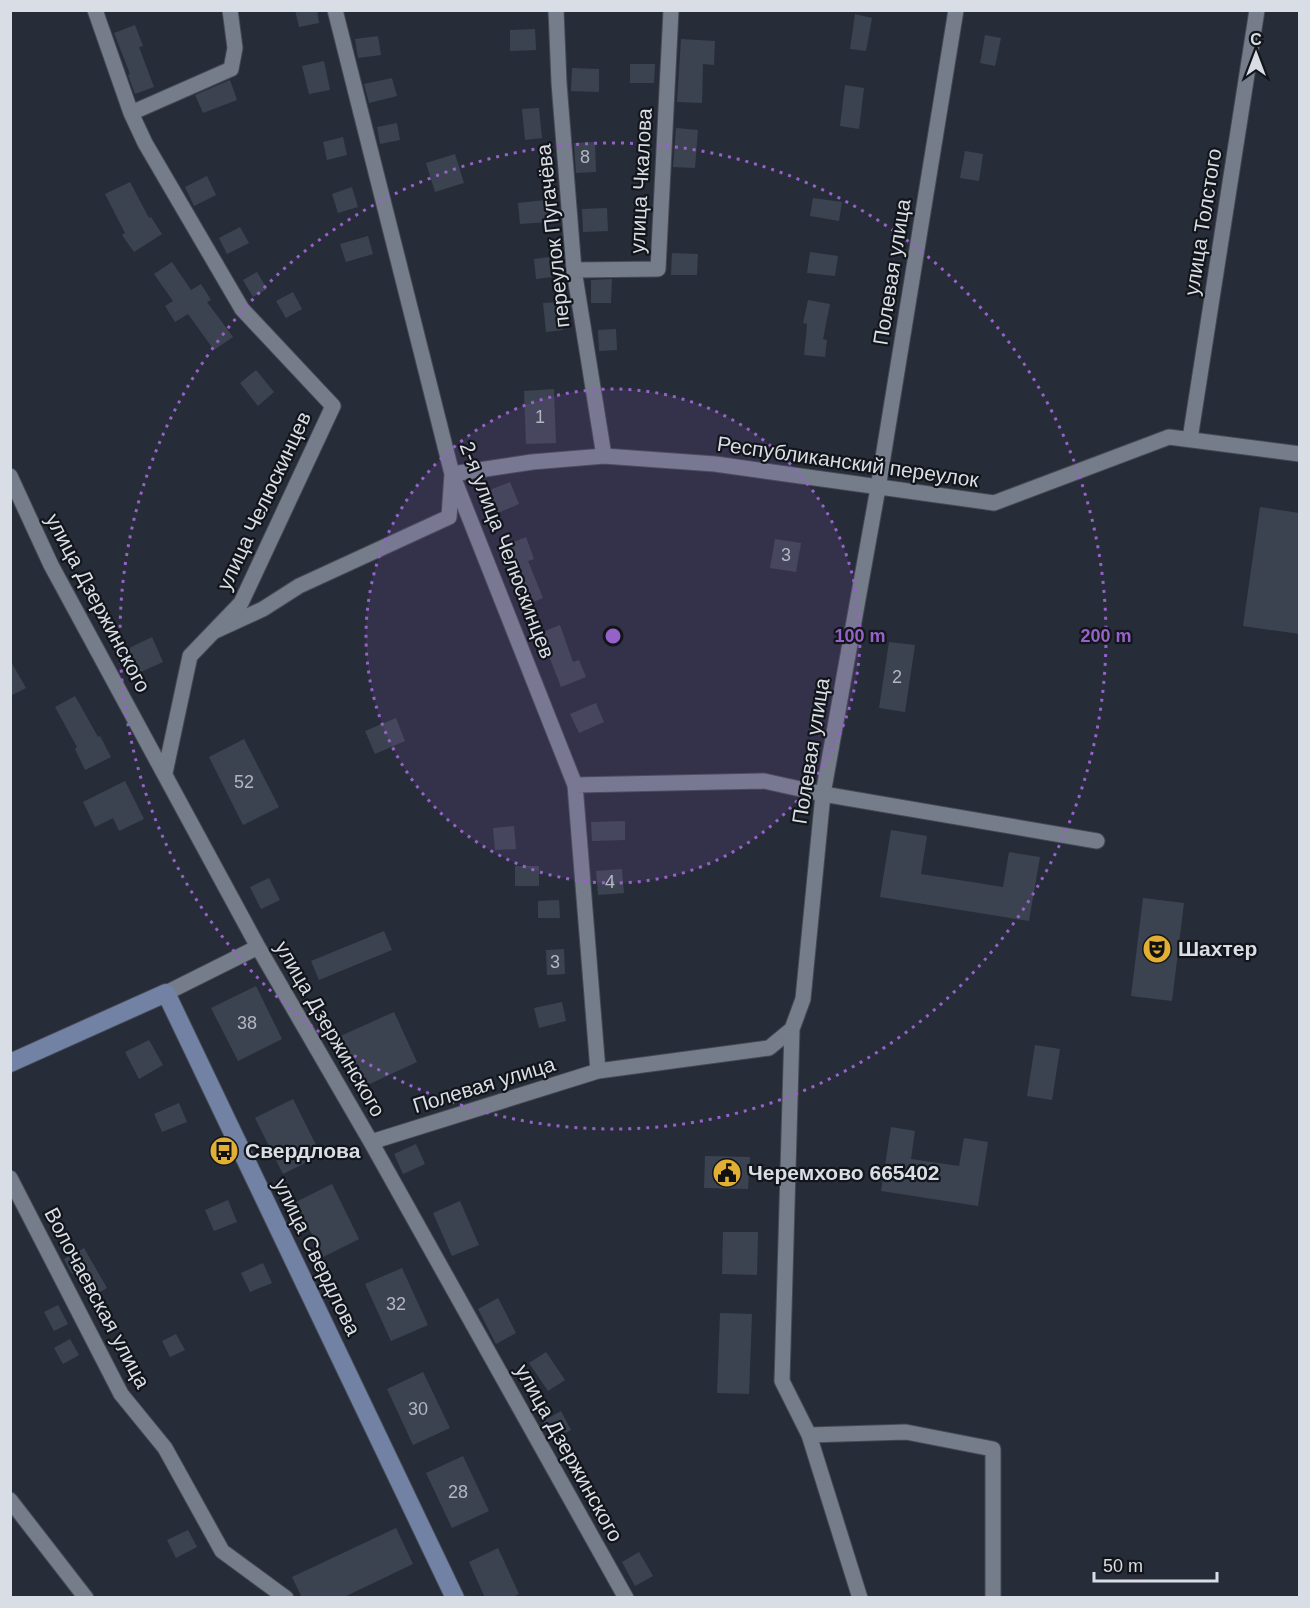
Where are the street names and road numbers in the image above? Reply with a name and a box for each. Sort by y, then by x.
street label: улица Чкалова [625,107,656,254]
street label: переулок Пугачёва [531,143,574,329]
street label: улица Толстого [1180,147,1225,297]
street label: Полевая улица [869,197,914,347]
street label: улица Челюскинцев [212,408,315,594]
street label: Республиканский переулок [716,432,981,491]
street label: 2-я улица Челюскинцев [456,438,559,661]
street label: улица Дзержинского [42,509,155,696]
street label: Полевая улица [788,676,833,826]
street label: улица Дзержинского [271,937,390,1121]
street label: Полевая улица [410,1052,558,1117]
street label: улица Свердлова [270,1175,366,1339]
street label: Волочаевская улица [40,1204,155,1392]
street label: улица Дзержинского [511,1360,628,1545]

